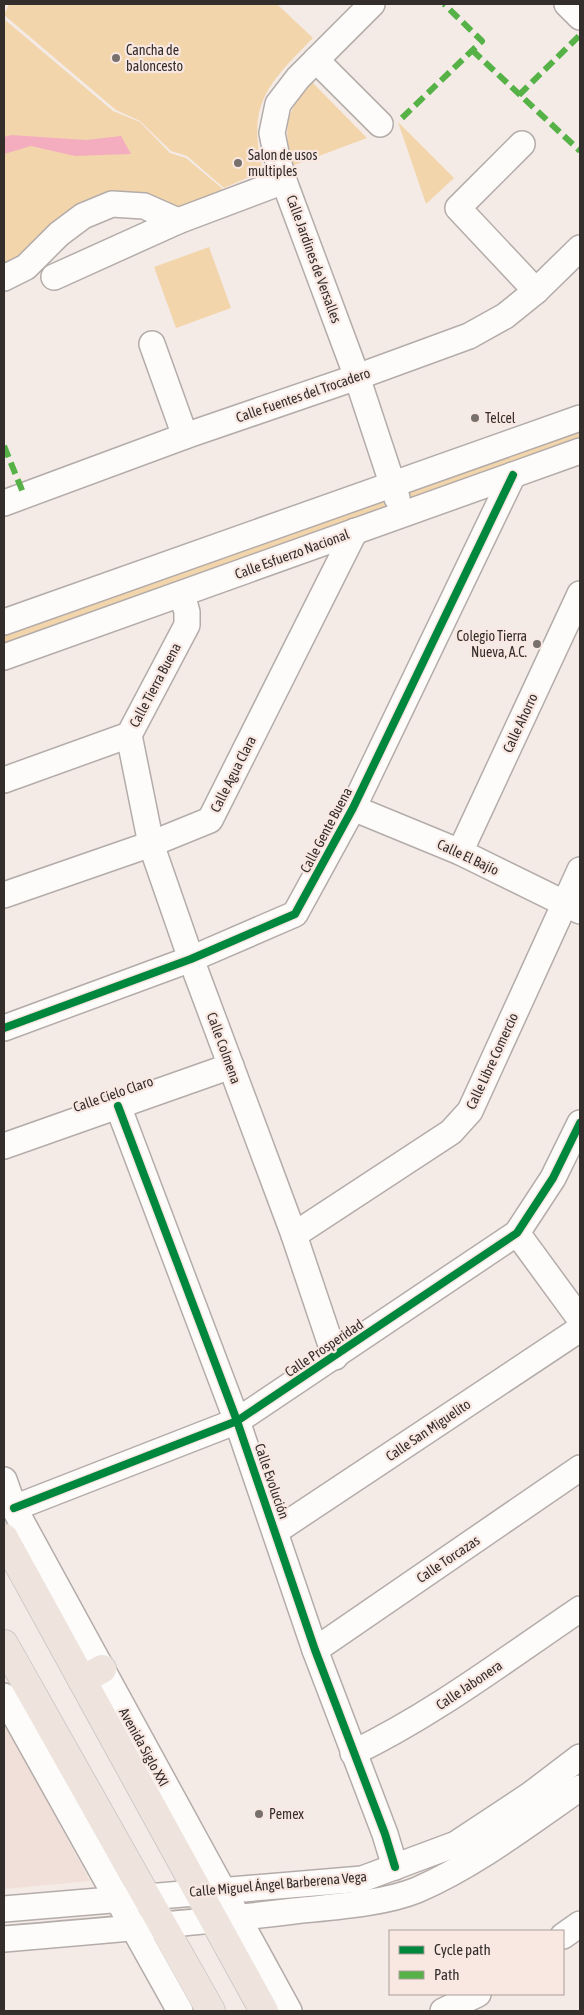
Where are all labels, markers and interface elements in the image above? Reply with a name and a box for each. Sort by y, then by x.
place label: Cancha de baloncesto [126,42,183,74]
marker: Cancha de baloncesto [110,52,122,64]
place label: Salon de usos multiples [248,147,317,179]
marker: Salon de usos multiples [232,157,244,169]
street label: Calle Jardines de Versalles [283,193,345,325]
street label: Calle Fuentes del Trocadero [234,364,372,426]
place label: Telcel [485,410,516,426]
marker: Telcel [469,412,481,424]
street label: Calle Esfuerzo Nacional [233,526,352,582]
place label: Colegio Tierra Nueva, A.C. [457,628,527,660]
marker: Colegio Tierra Nueva, A.C. [531,638,543,650]
street label: Calle Tierra Buena [126,640,184,730]
street label: Calle Ahorro [499,691,541,755]
street label: Calle Agua Clara [207,733,259,815]
street label: Calle Gente Buena [297,785,355,875]
street label: Calle El Bajío [435,836,501,878]
street label: Calle Colmena [204,1010,244,1086]
street label: Calle Libre Comercio [463,1010,521,1112]
street label: Calle Cielo Claro [71,1073,155,1115]
street label: Calle Prosperidad [282,1316,366,1380]
street label: Calle San Miguelito [383,1396,473,1464]
street label: Calle Evolución [252,1441,292,1521]
street label: Calle Torcazas [413,1532,483,1586]
street label: Calle Jabonera [433,1657,505,1713]
street label: Avenida Siglo XXI [116,1705,172,1789]
place label: Pemex [269,1806,304,1822]
marker: Pemex [253,1808,265,1820]
street label: Calle Miguel Ángel Barberena Vega [189,1868,367,1900]
legend [389,1930,564,1995]
text: Cycle path [434,1941,491,1958]
text: Path [434,1966,460,1983]

